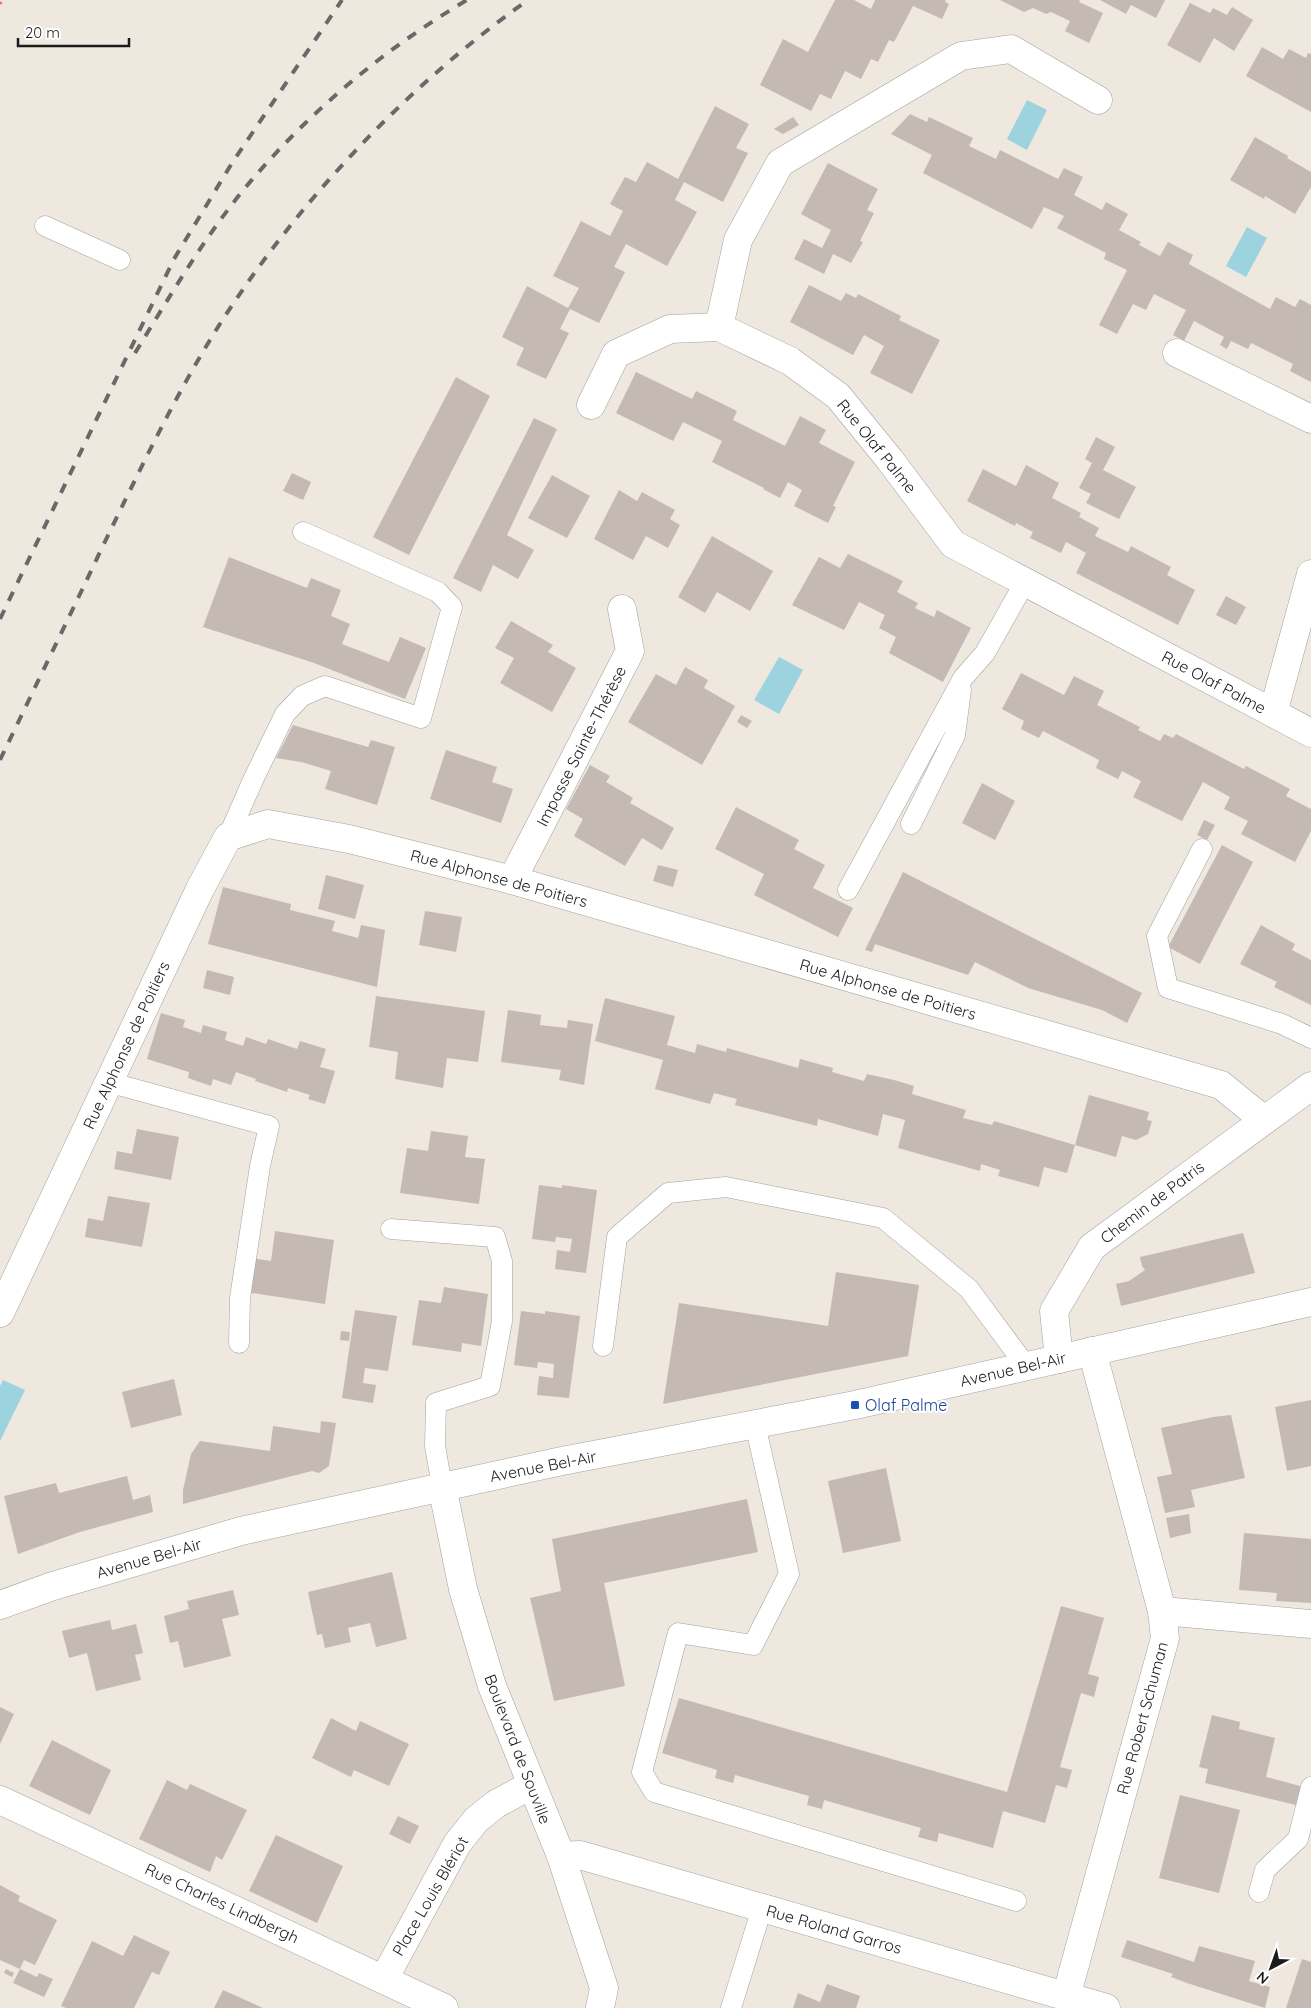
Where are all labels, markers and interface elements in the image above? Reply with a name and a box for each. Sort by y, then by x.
scale bar [18,15,129,47]
text: 20 m [25,23,60,42]
street label: Rue Olaf Palme [833,395,921,497]
street label: Rue Olaf Palme [1158,646,1270,718]
street label: Impasse Sainte-Thérèse [532,662,630,830]
street label: Rue Alphonse de Poitiers [408,845,590,911]
street label: Rue Alphonse de Poitiers [797,954,979,1024]
street label: Rue Alphonse de Poitiers [78,958,174,1132]
street label: Chemin de Patris [1096,1156,1208,1248]
street label: Avenue Bel-Air [958,1347,1068,1391]
place label: Olaf Palme [865,1395,947,1415]
marker: Olaf Palme [849,1399,861,1411]
street label: Avenue Bel-Air [488,1446,598,1486]
street label: Avenue Bel-Air [94,1533,204,1583]
street label: Rue Robert Schuman [1112,1640,1172,1796]
street label: Boulevard de Souville [480,1671,556,1827]
street label: Place Louis Blériot [388,1833,472,1959]
street label: Rue Charles Lindbergh [142,1859,302,1947]
street label: Rue Roland Garros [764,1900,904,1958]
north arrow [1246,1943,1296,1993]
text: N [1253,1968,1272,1988]

